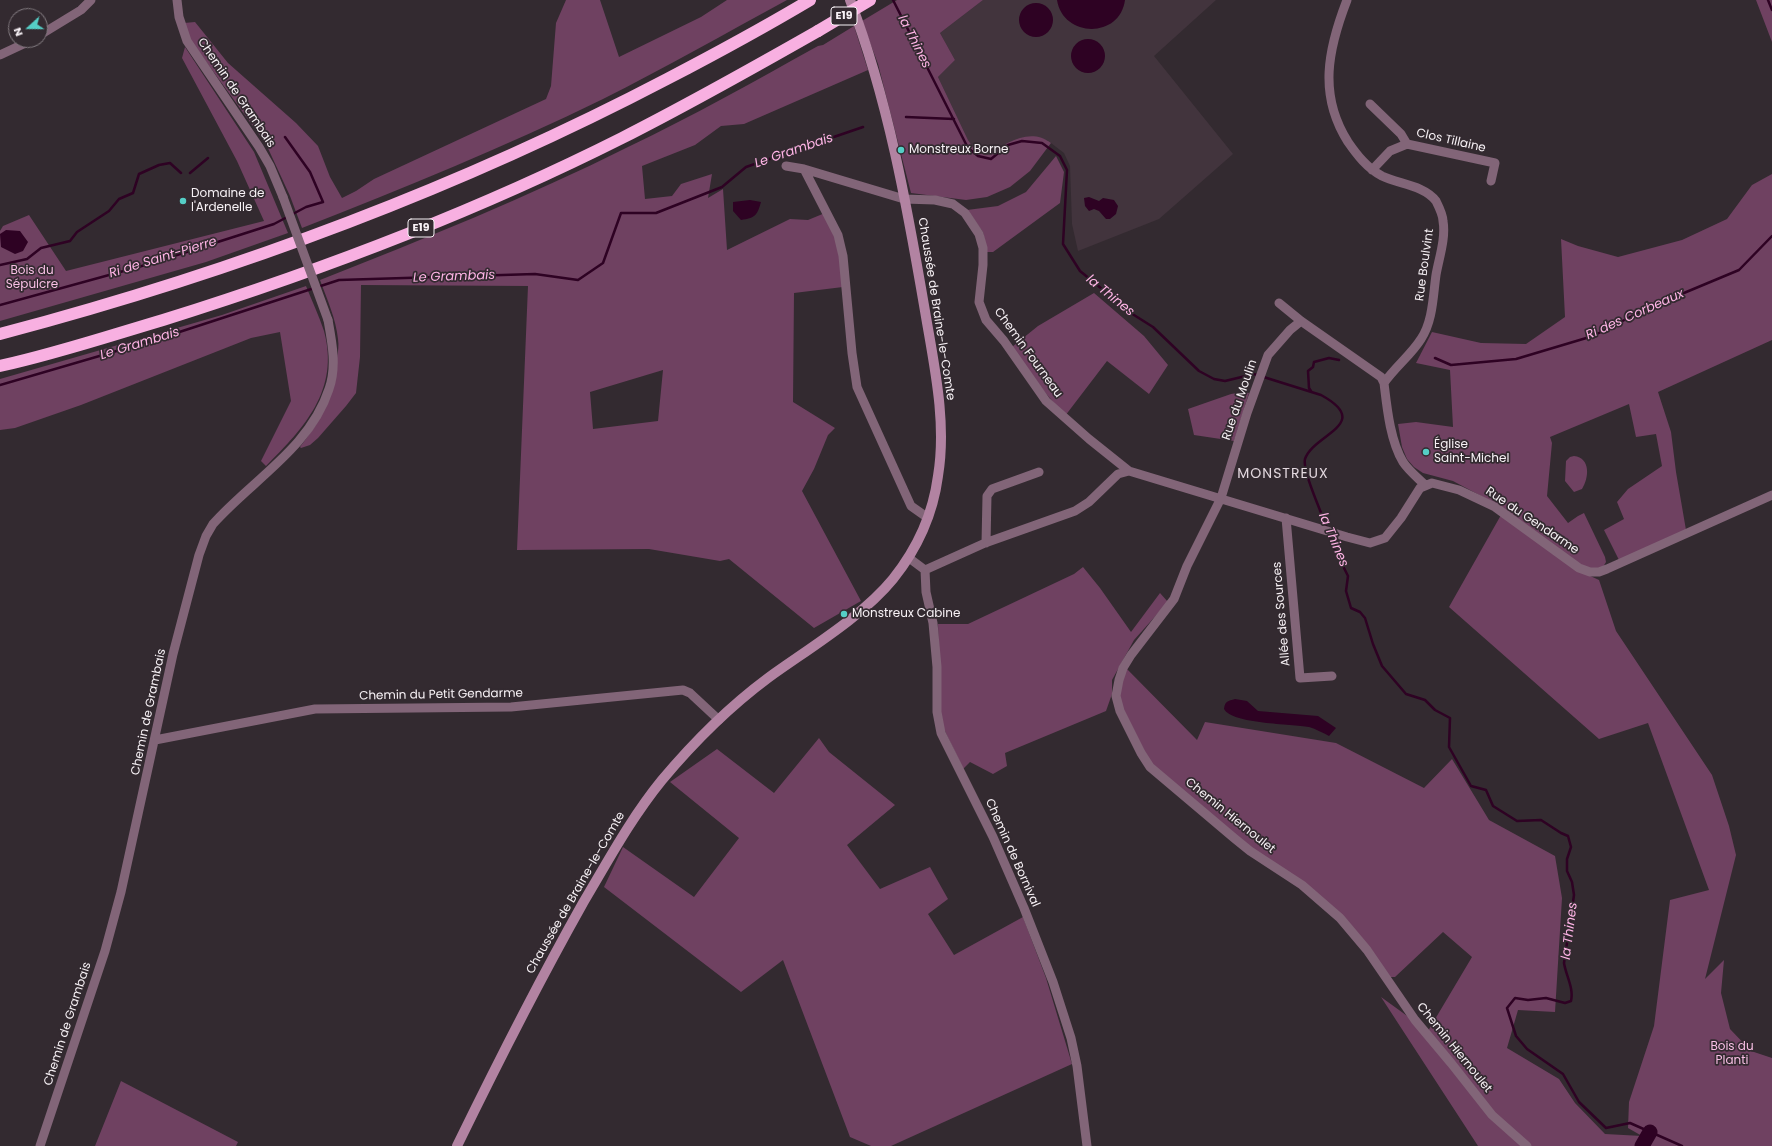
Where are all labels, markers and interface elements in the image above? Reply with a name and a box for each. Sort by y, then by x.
road number: E19 [831,7,857,25]
north arrow [8,8,48,48]
water label: la Thines [894,13,934,71]
text: N [9,25,27,39]
street label: Chemin de Grambais [194,35,278,151]
street label: Clos Tillaine [1415,126,1487,156]
water label: Le Grambais [753,130,835,172]
place label: Monstreux Borne [909,143,1009,157]
marker: Monstreux Borne [896,145,906,155]
place label: Domaine de l'Ardenelle [191,187,264,215]
marker: Domaine de l'Ardenelle [178,196,188,206]
street label: Chaussée de Braine-le-Comte [914,217,958,401]
road number: E19 [408,219,434,237]
street label: Rue Boulvint [1413,228,1437,302]
water label: Ri de Saint-Pierre [107,234,219,282]
park label: Bois du Sépulcre [6,264,58,292]
water label: Le Grambais [413,268,495,286]
water label: la Thines [1083,272,1137,320]
water label: Ri des Corbeaux [1583,286,1687,344]
street label: Chemin Fourneau [991,305,1065,401]
water label: Le Grambais [98,325,182,363]
street label: Rue du Moulin [1220,358,1260,442]
place label: Église Saint-Michel [1434,438,1509,466]
marker: Église Saint-Michel [1421,447,1431,457]
district label: MONSTREUX [1237,466,1329,482]
street label: Rue du Gendarme [1483,484,1581,558]
water label: la Thines [1315,510,1351,570]
street label: Allée des Sources [1270,561,1294,667]
place label: Monstreux Cabine [852,607,960,621]
marker: Monstreux Cabine [839,609,849,619]
street label: Chemin de Grambais [129,647,169,777]
street label: Chemin du Petit Gendarme [359,686,523,704]
street label: Chemin Hiernoulet [1182,775,1278,857]
street label: Chemin de Bornival [982,797,1042,909]
street label: Chaussée de Braine-le-Comte [524,809,628,977]
water label: la Thines [1559,901,1581,961]
street label: Chemin de Grambais [41,960,95,1088]
street label: Chemin Hiernoulet [1413,1000,1495,1096]
park label: Bois du Planti [1710,1040,1754,1068]

